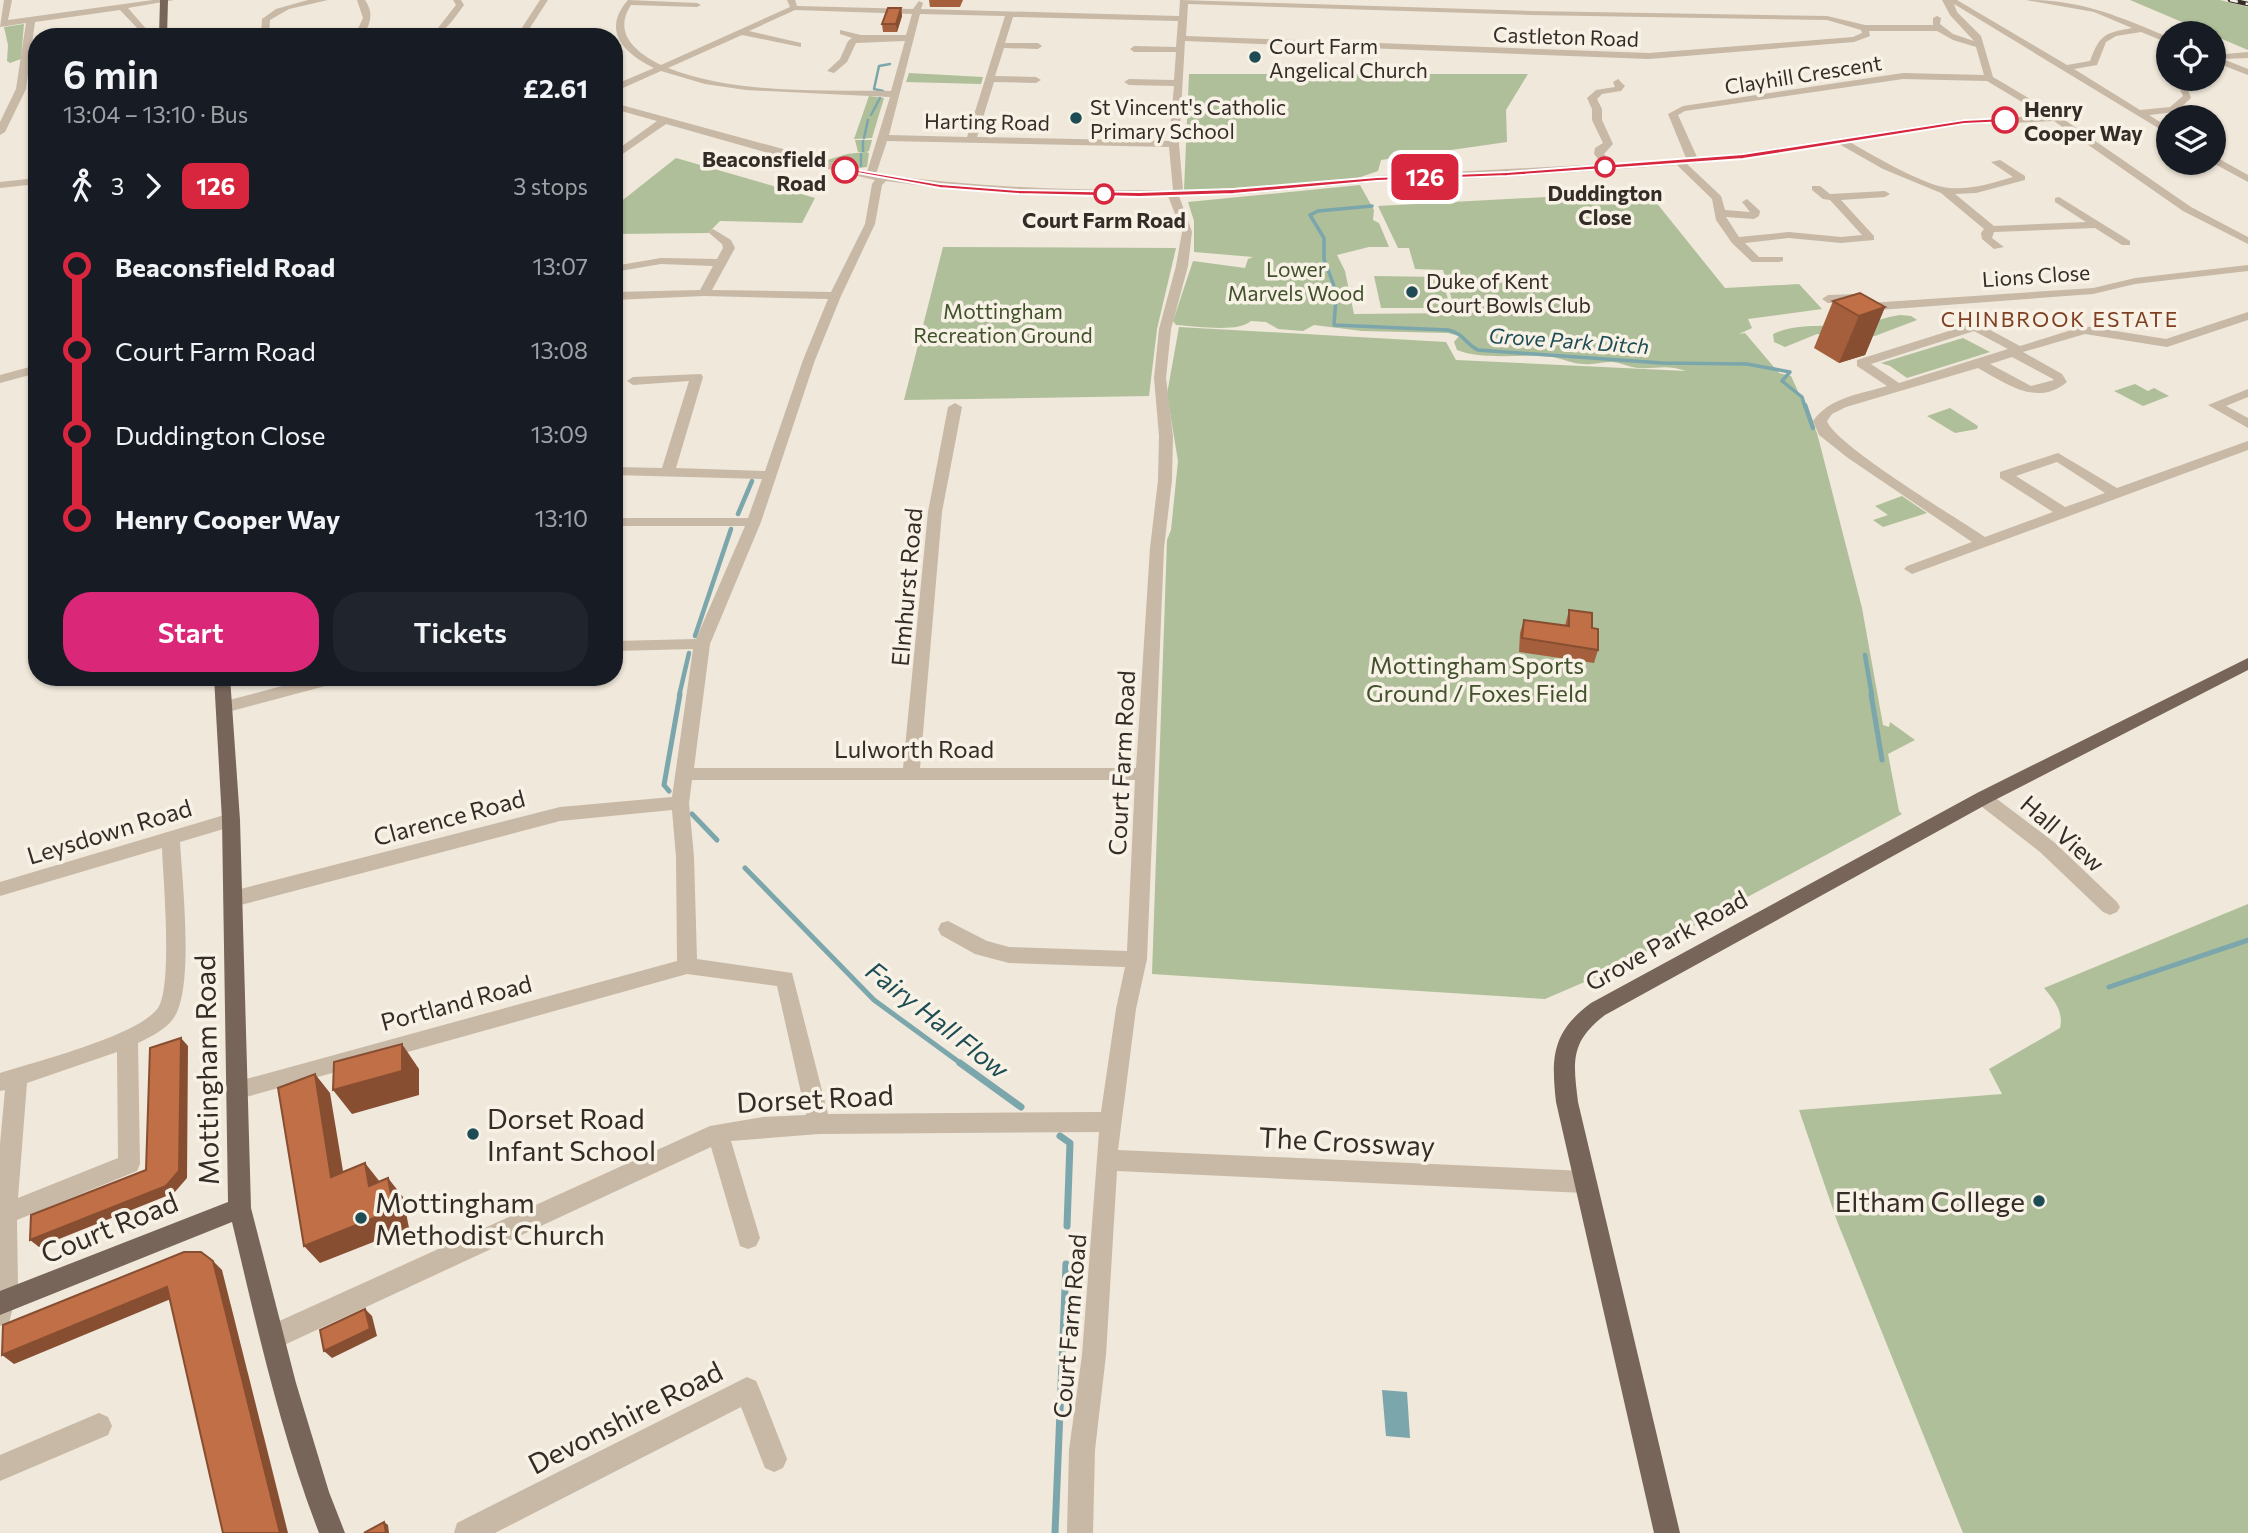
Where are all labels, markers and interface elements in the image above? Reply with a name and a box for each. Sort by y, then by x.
street label: Castleton Road [1493,21,1639,51]
map controls [2156,21,2226,175]
button: locate [2156,21,2226,91]
place label: Court Farm Angelical Church [1269,33,1428,82]
marker: Court Farm Angelical Church [1247,49,1263,65]
street label: Clayhill Crescent [1723,49,1883,99]
text: 6 min [63,50,159,97]
text: £2.61 [523,72,588,103]
place label: St Vincent's Catholic Primary School [1090,94,1286,143]
place label: Henry Cooper Way [2024,96,2143,145]
text: 13:04 – 13:10 · Bus [63,100,248,128]
button: layers [2156,105,2226,175]
street label: Harting Road [924,107,1050,135]
marker: Henry Cooper Way [1992,107,2018,133]
marker: St Vincent's Catholic Primary School [1068,110,1084,126]
place label: Beaconsfield Road [702,146,826,195]
line badge: 126 [1385,154,1465,200]
marker: Beaconsfield Road [832,157,858,183]
marker: Duddington Close [1595,157,1615,177]
text: 126 [1405,162,1445,191]
icon: walk [63,167,101,205]
icon: forward [134,167,172,205]
text: 126 [196,171,235,200]
text: 3 [111,172,124,200]
text: 3 stops [513,172,588,200]
place label: Duddington Close [1548,180,1662,229]
marker: Court Farm Road [1094,184,1114,204]
place label: Court Farm Road [1022,207,1186,232]
text: Beaconsfield Road [115,251,335,282]
text: 13:07 [533,252,588,280]
park label: Lower Marvels Wood [1228,256,1364,305]
street label: Lions Close [1981,259,2091,291]
place label: Duke of Kent Court Bowls Club [1426,268,1591,317]
marker: Duke of Kent Court Bowls Club [1404,284,1420,300]
park label: Mottingham Recreation Ground [913,298,1093,347]
district label: CHINBROOK ESTATE [1941,306,2179,331]
water label: Grove Park Ditch [1488,322,1650,358]
text: Court Farm Road [115,335,316,366]
text: 13:08 [531,336,588,364]
text: Duddington Close [115,419,326,450]
text: 13:09 [531,420,588,448]
text: Henry Cooper Way [115,503,340,534]
text: 13:10 [535,504,588,532]
street label: Elmhurst Road [885,507,927,667]
button: Start [63,592,319,672]
button: Tickets [333,592,588,672]
park label: Mottingham Sports Ground / Foxes Field [1366,650,1588,707]
street label: Court Farm Road [1102,670,1140,856]
street label: Lulworth Road [834,734,994,763]
street label: Clarence Road [370,783,528,851]
street label: Hall View [2015,789,2111,877]
street label: Leysdown Road [23,792,195,870]
street label: Grove Park Road [1580,884,1752,996]
street label: Mottingham Road [187,954,225,1186]
water label: Fairy Hall Flow [861,954,1016,1085]
street label: Portland Road [377,968,535,1036]
street label: Dorset Road [735,1077,895,1119]
place label: Dorset Road Infant School [487,1101,656,1167]
street label: The Crossway [1258,1119,1436,1163]
marker: Dorset Road Infant School [465,1126,481,1142]
street label: Court Road [35,1184,183,1270]
place label: Eltham College [1835,1184,2025,1218]
place label: Mottingham Methodist Church [375,1185,605,1251]
marker: Eltham College [2031,1193,2047,1209]
marker: Mottingham Methodist Church [353,1210,369,1226]
street label: Court Farm Road [1046,1232,1092,1420]
street label: Devonshire Road [522,1353,728,1481]

